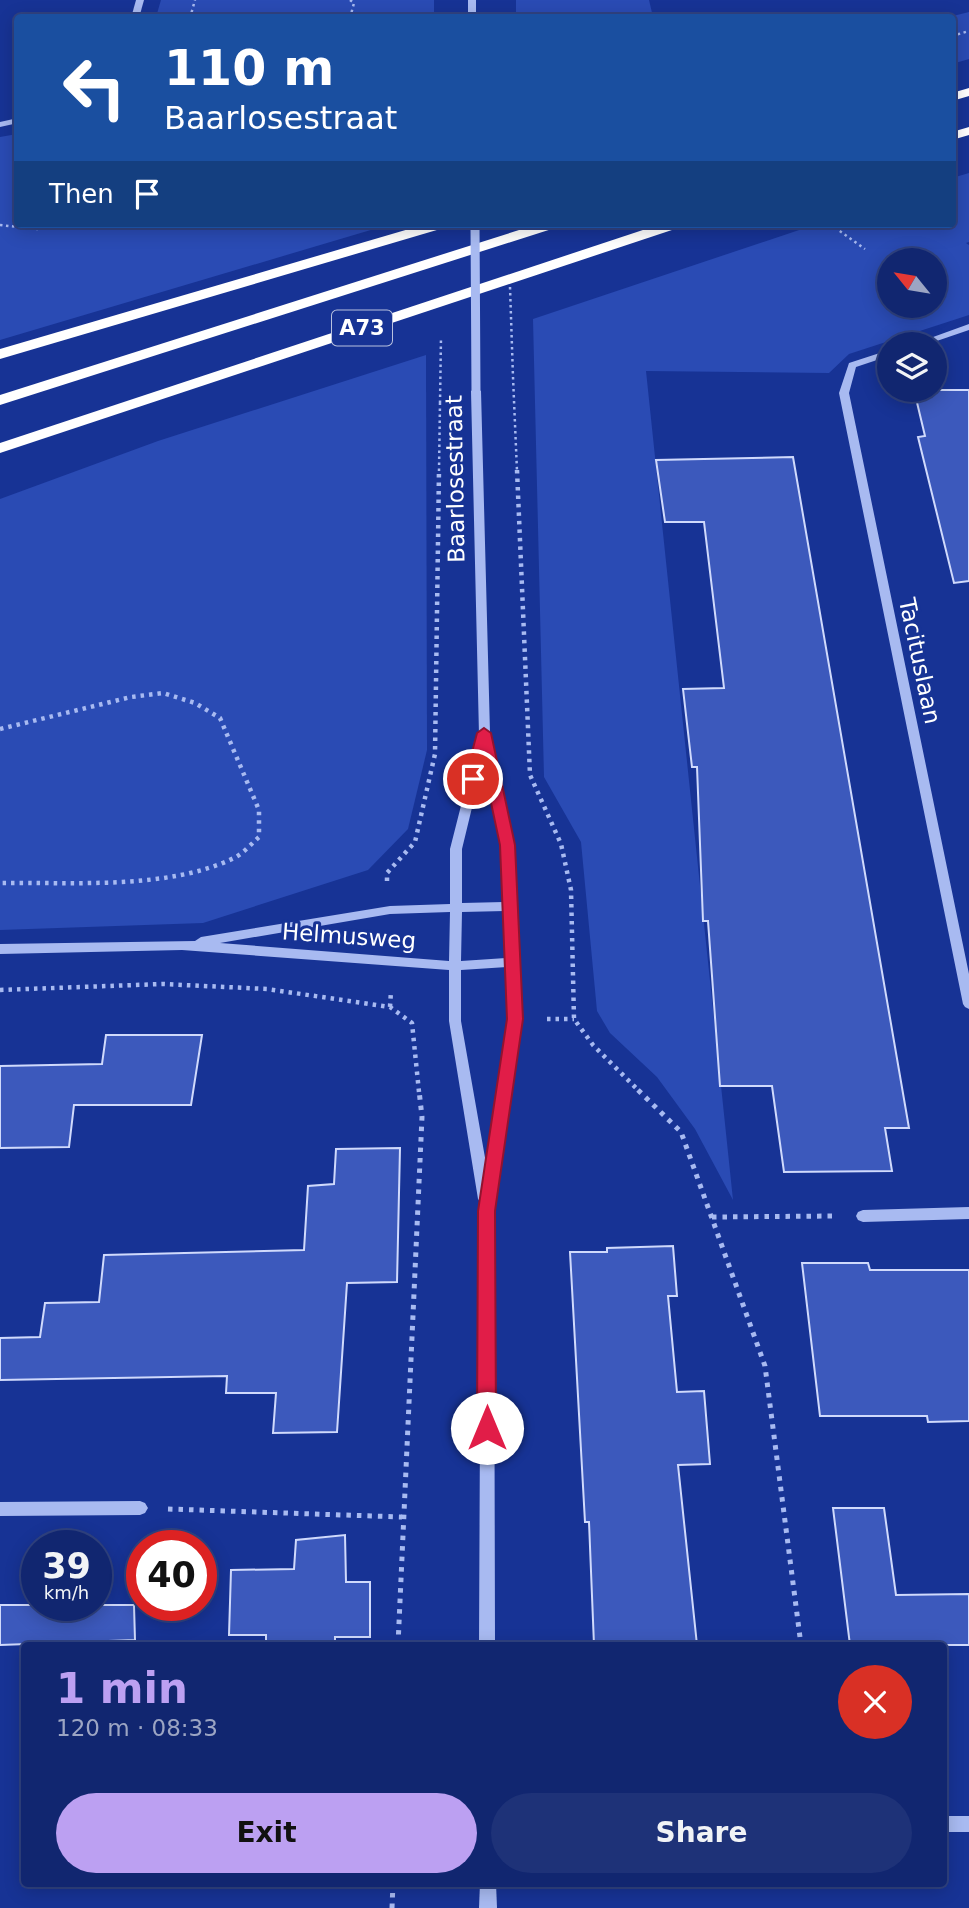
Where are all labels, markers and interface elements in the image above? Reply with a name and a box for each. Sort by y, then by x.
text: 110 m [164,40,334,97]
icon: left [49,42,140,133]
text: Baarlosestraat [164,99,397,137]
icon: arrive [128,175,166,213]
text: Then [49,179,114,209]
north arrow [877,248,947,318]
map controls [877,248,947,402]
road number: A73 [332,310,392,346]
button: layers [877,332,947,402]
street label: Baarlosestraat [441,395,469,563]
street label: Tacituslaan [894,595,946,726]
pin [443,749,503,809]
icon: arrive [454,760,492,798]
street label: Helmusweg [281,918,417,954]
position arrow [450,1391,524,1465]
speed limit sign: 40 [126,1530,217,1621]
text: 39 [42,1546,91,1586]
text: km/h [44,1582,89,1603]
text: 1 min [56,1664,188,1713]
button: close [838,1665,912,1739]
text: 120 m · 08:33 [56,1715,218,1741]
button: Exit [56,1793,477,1873]
button: Share [491,1793,912,1873]

